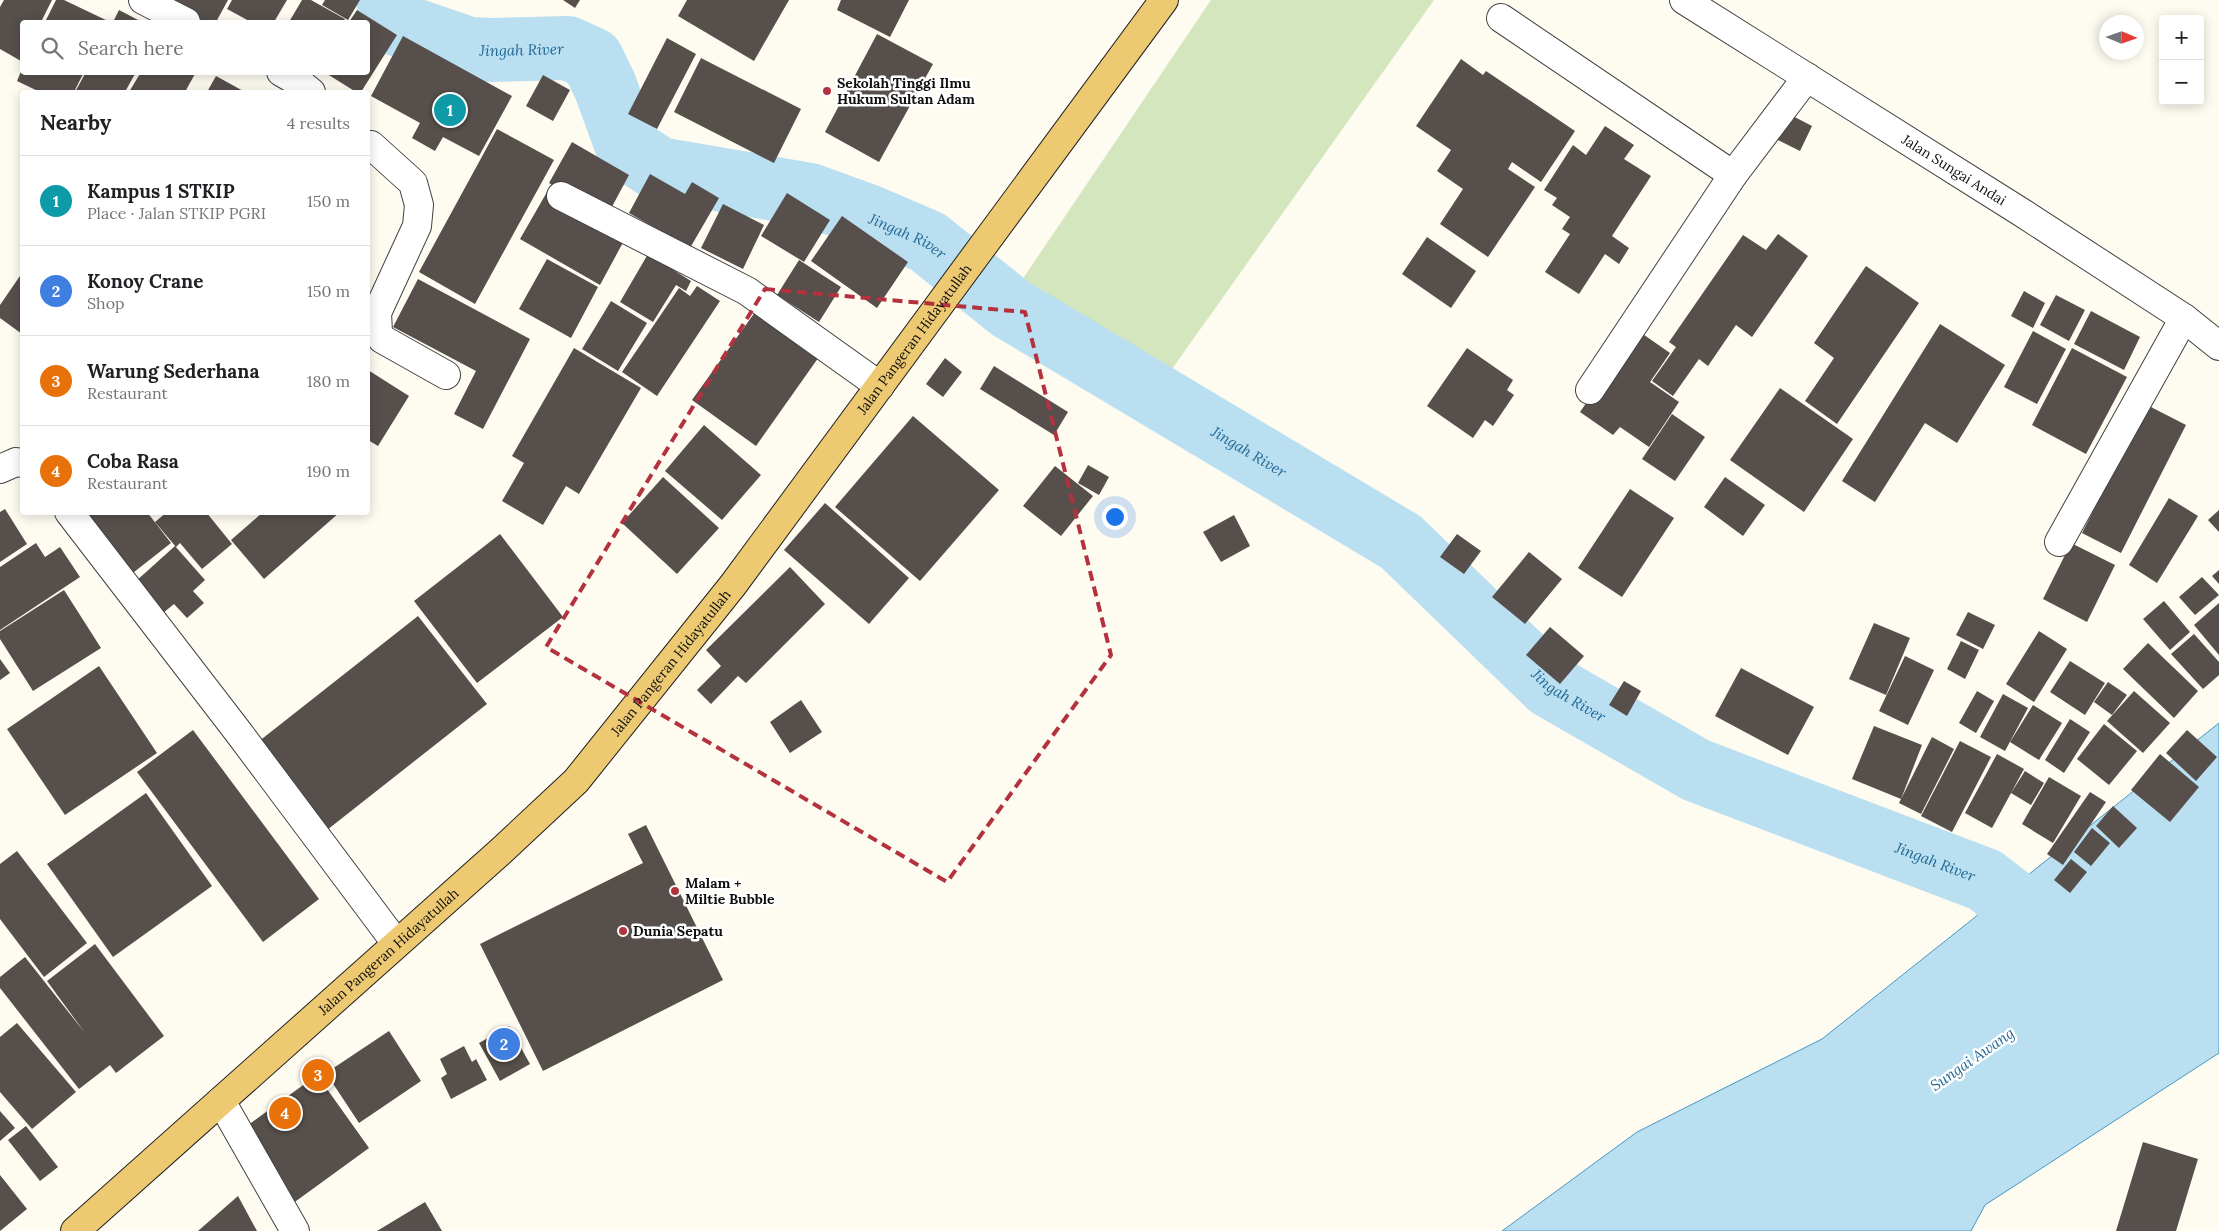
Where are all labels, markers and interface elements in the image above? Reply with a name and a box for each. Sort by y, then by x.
north arrow [2099,15,2144,60]
map controls [2159,15,2204,105]
button: + [2159,15,2204,60]
search box [20,20,370,75]
icon: search [38,34,66,62]
text: Search here [78,36,184,60]
water label: Jingah River [478,39,564,60]
button: − [2159,60,2204,105]
place label: Sekolah Tinggi Ilmu Hukum Sultan Adam [837,74,975,108]
marker: Sekolah Tinggi Ilmu Hukum Sultan Adam [821,85,833,97]
pin: 1 [434,91,466,129]
text: Nearby [40,109,111,136]
text: 4 results [287,113,350,133]
street label: Jalan Sungai Andai [1898,130,2009,209]
text: Kampus 1 STKIP [87,179,235,203]
text: 1 [53,191,59,211]
text: 150 m [307,191,350,211]
text: Place · Jalan STKIP PGRI [87,203,266,223]
water label: Jingah River [865,208,951,263]
street label: Jalan Pangeran Hidayatullah [852,260,975,419]
text: Konoy Crane [87,269,203,293]
text: 2 [52,281,60,301]
text: 150 m [307,281,350,301]
text: Shop [87,293,125,313]
text: Warung Sederhana [87,359,259,383]
text: 3 [52,371,60,391]
text: 180 m [307,371,350,391]
text: Restaurant [87,383,168,403]
water label: Jingah River [1207,421,1290,481]
text: Coba Rasa [87,449,179,473]
text: 4 [52,461,60,481]
text: 190 m [306,461,350,481]
text: Restaurant [87,473,168,493]
your location [1102,504,1128,530]
street label: Jalan Pangeran Hidayatullah [606,586,735,740]
water label: Jingah River [1527,664,1610,726]
water label: Jingah River [1892,837,1979,885]
place label: Malam + Miltie Bubble [685,874,775,908]
street label: Jalan Pangeran Hidayatullah [314,884,462,1019]
marker: Malam + Miltie Bubble [669,885,681,897]
place label: Dunia Sepatu [633,922,723,940]
marker: Dunia Sepatu [617,925,629,937]
water label: Sungai Awang [1926,1023,2018,1095]
pin: 2 [488,1025,520,1063]
pin: 3 [302,1056,334,1094]
pin: 4 [269,1094,301,1132]

